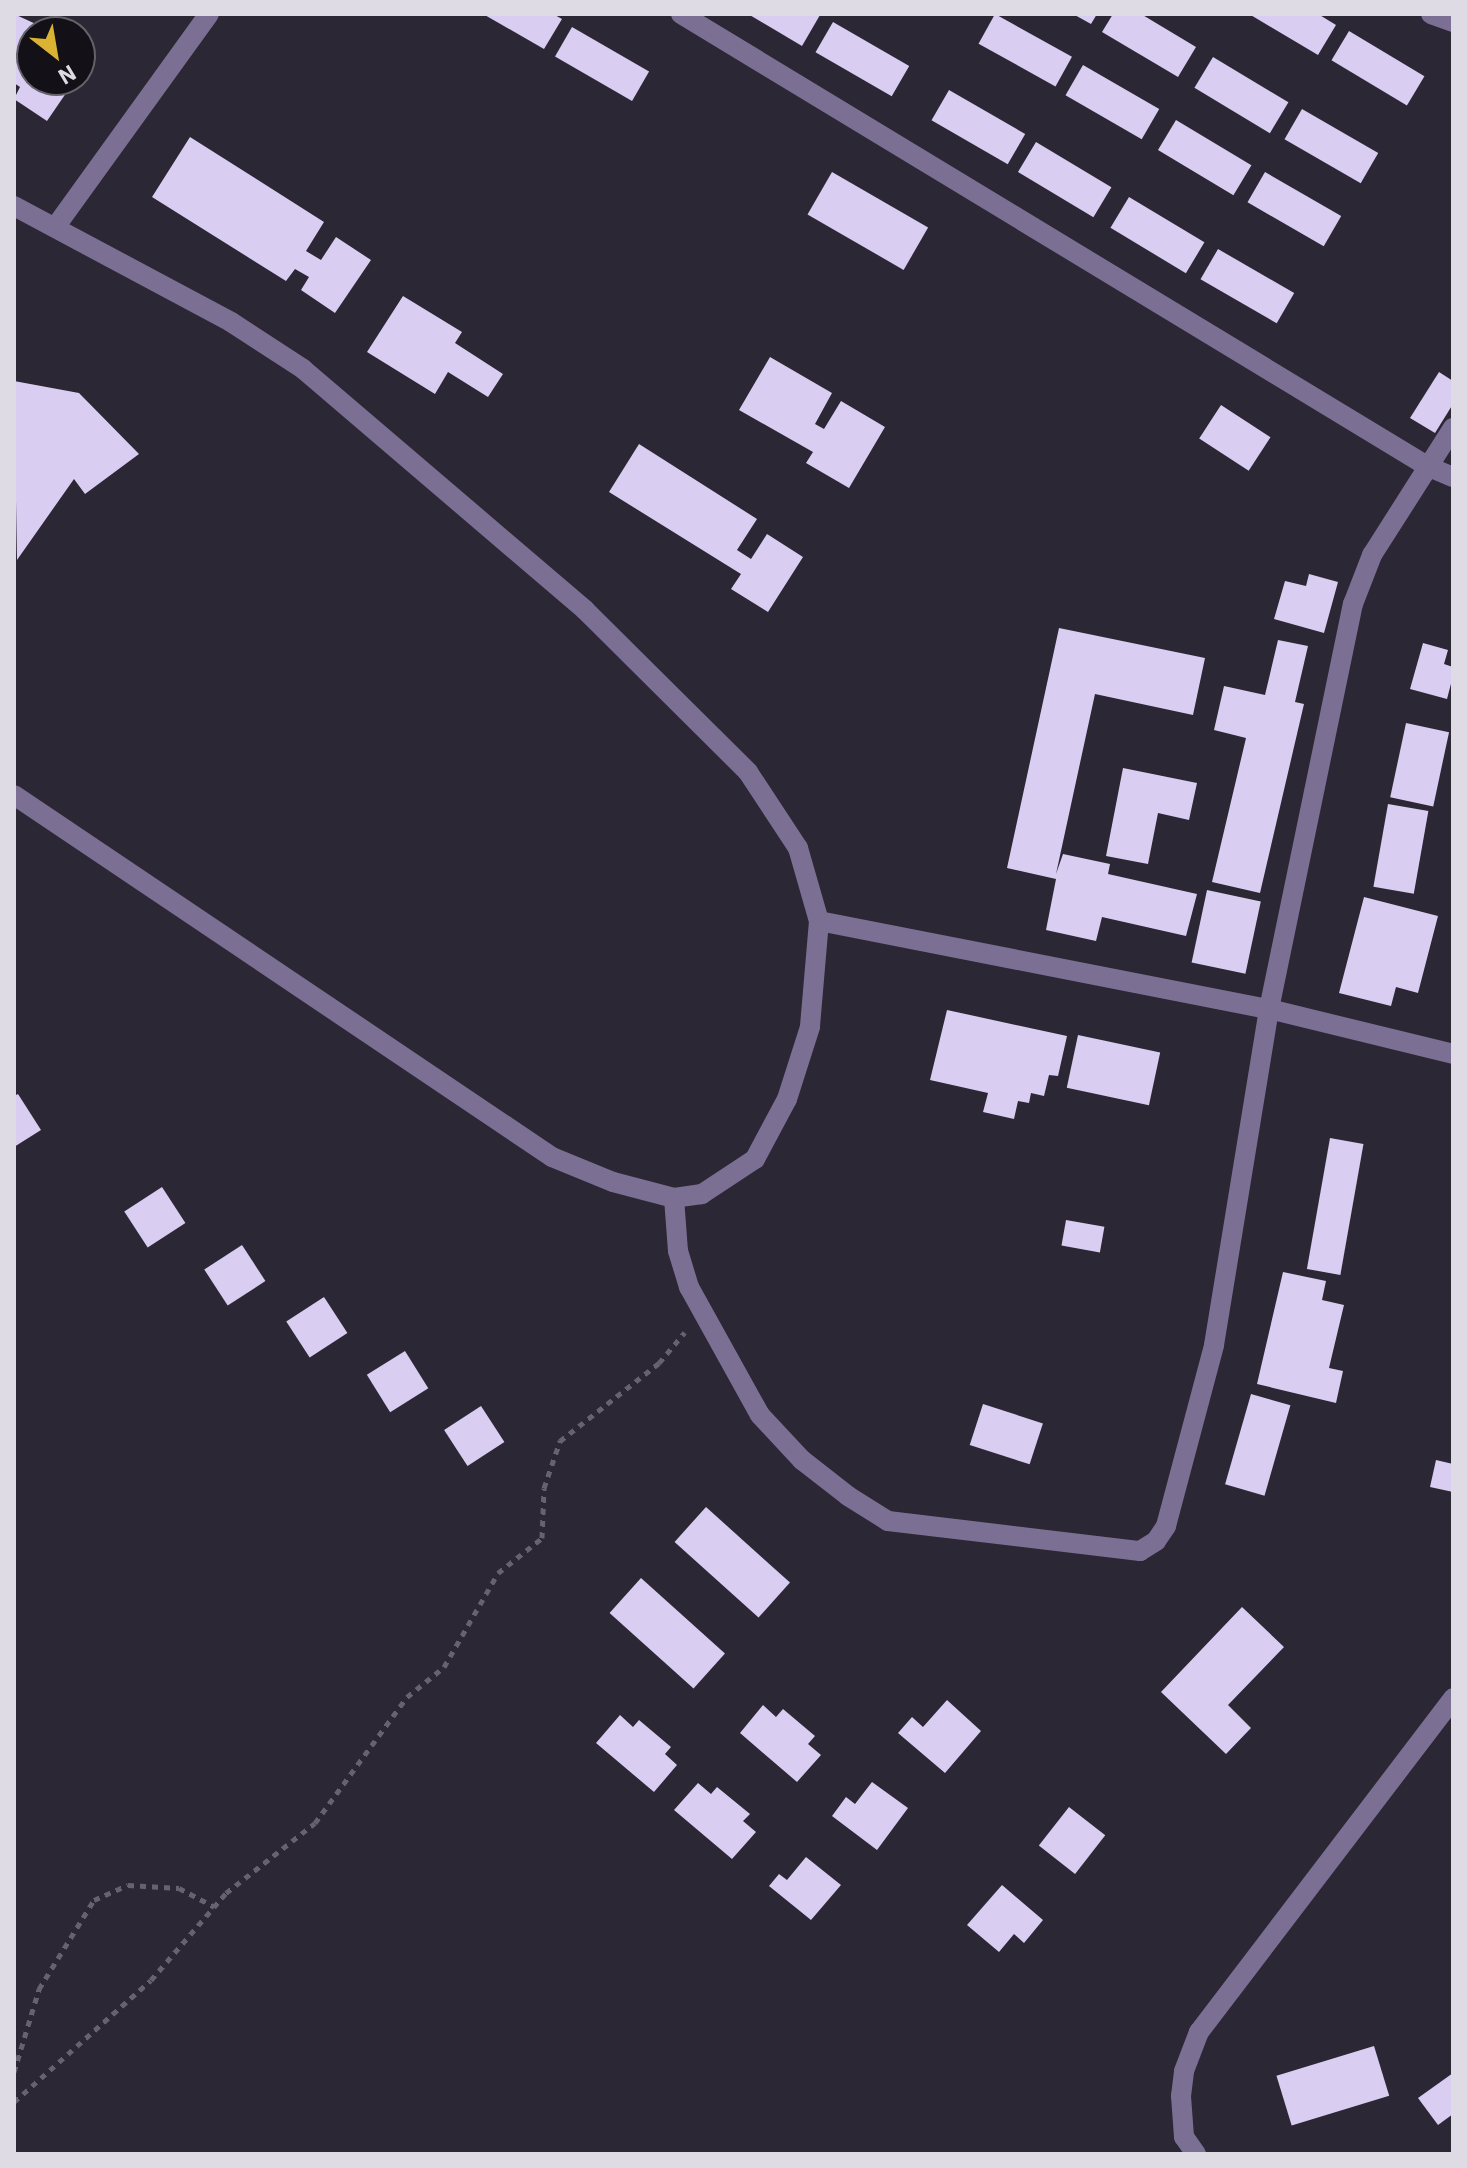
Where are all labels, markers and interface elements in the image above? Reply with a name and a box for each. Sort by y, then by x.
north arrow [16,16,96,96]
text: N [53,59,82,92]

